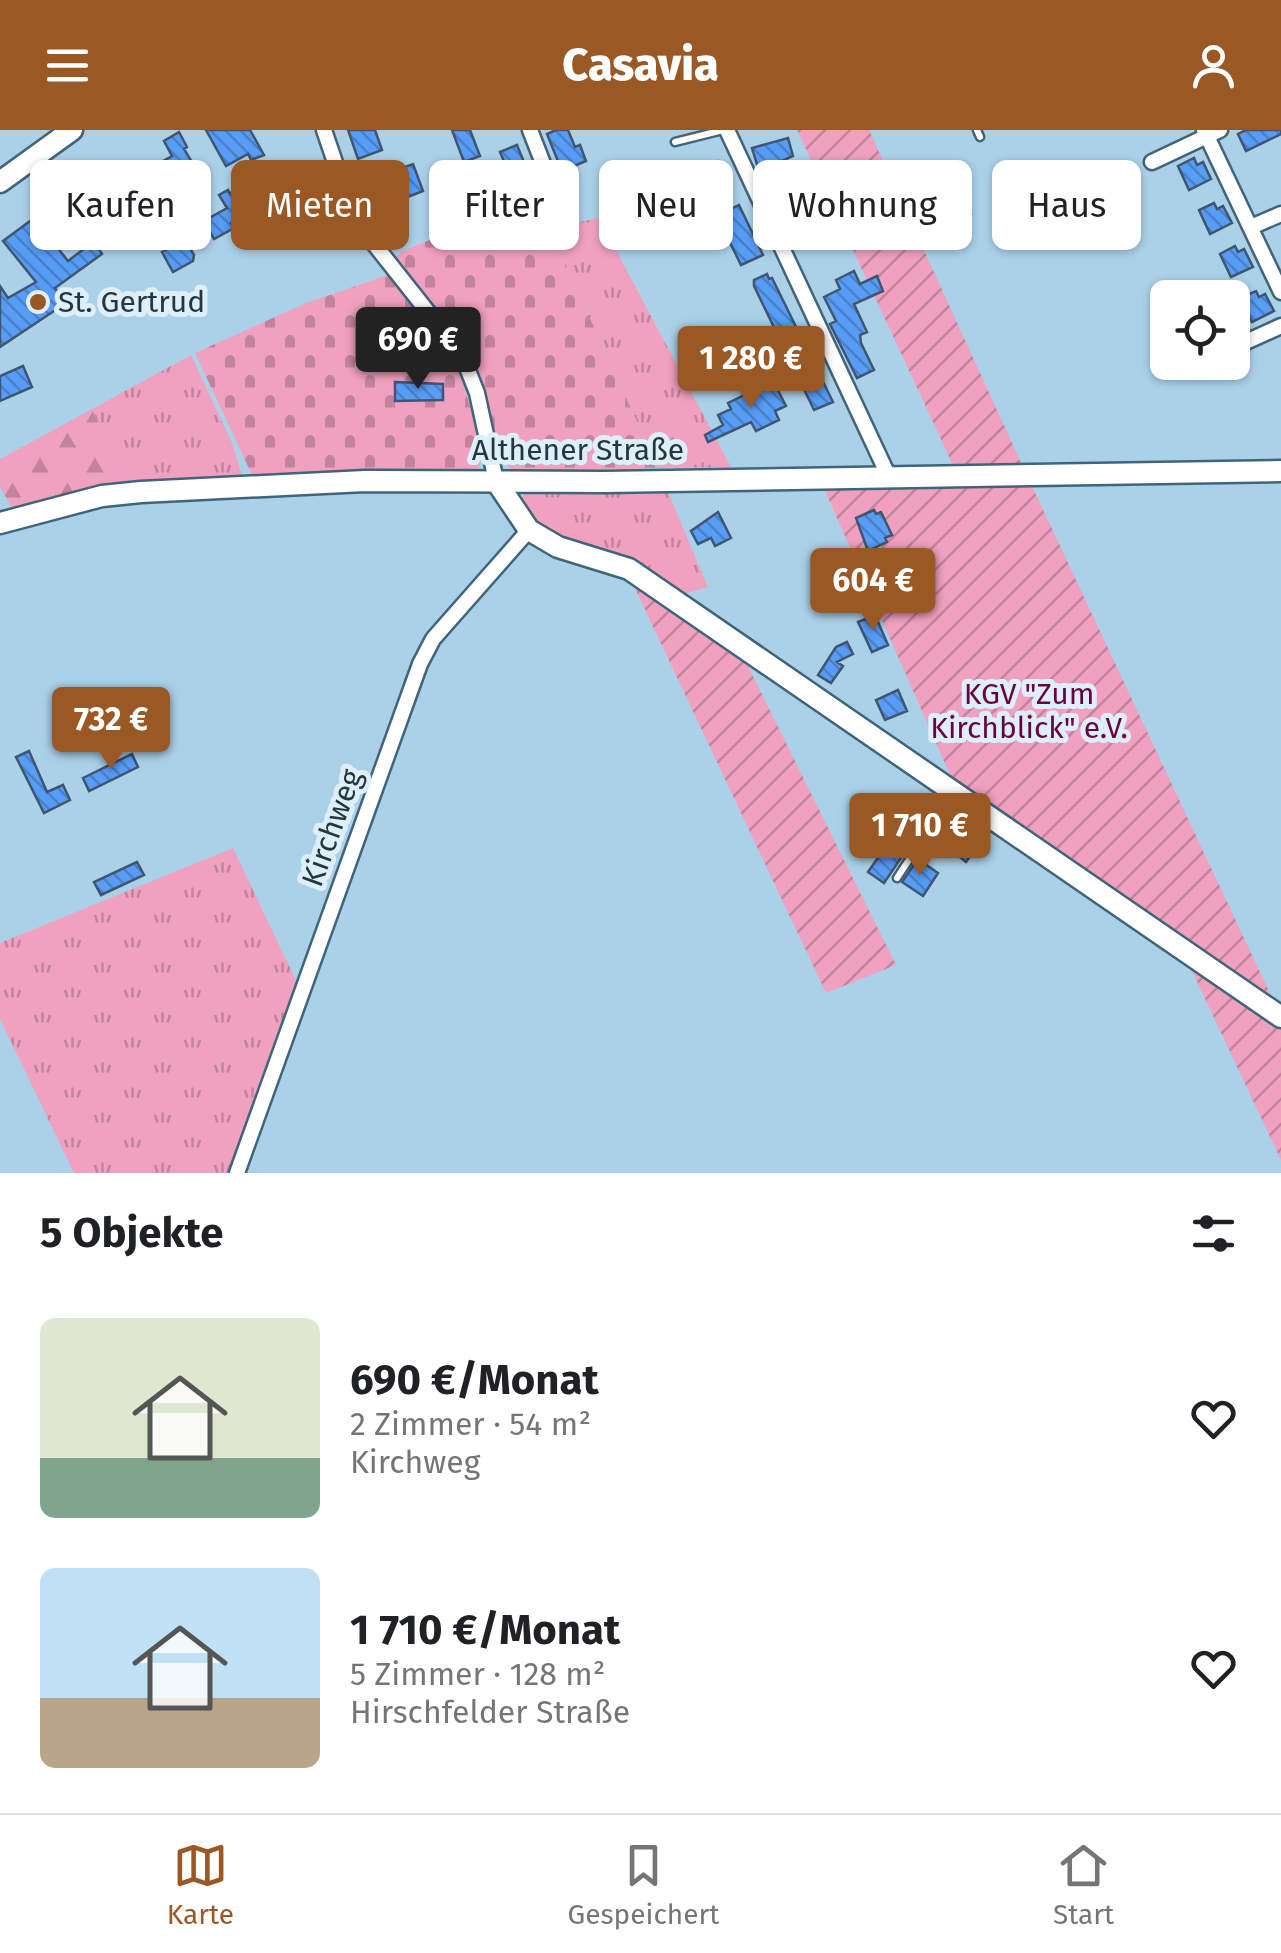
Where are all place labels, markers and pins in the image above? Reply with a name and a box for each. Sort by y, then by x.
place label: St. Gertrud [58,284,205,320]
marker: St. Gertrud [27,291,49,313]
pin: 690 € [348,307,488,392]
pin: 1 280 € [659,326,843,411]
pin: 604 € [803,548,943,633]
pin: 732 € [41,687,181,772]
pin: 1 710 € [828,793,1012,878]

